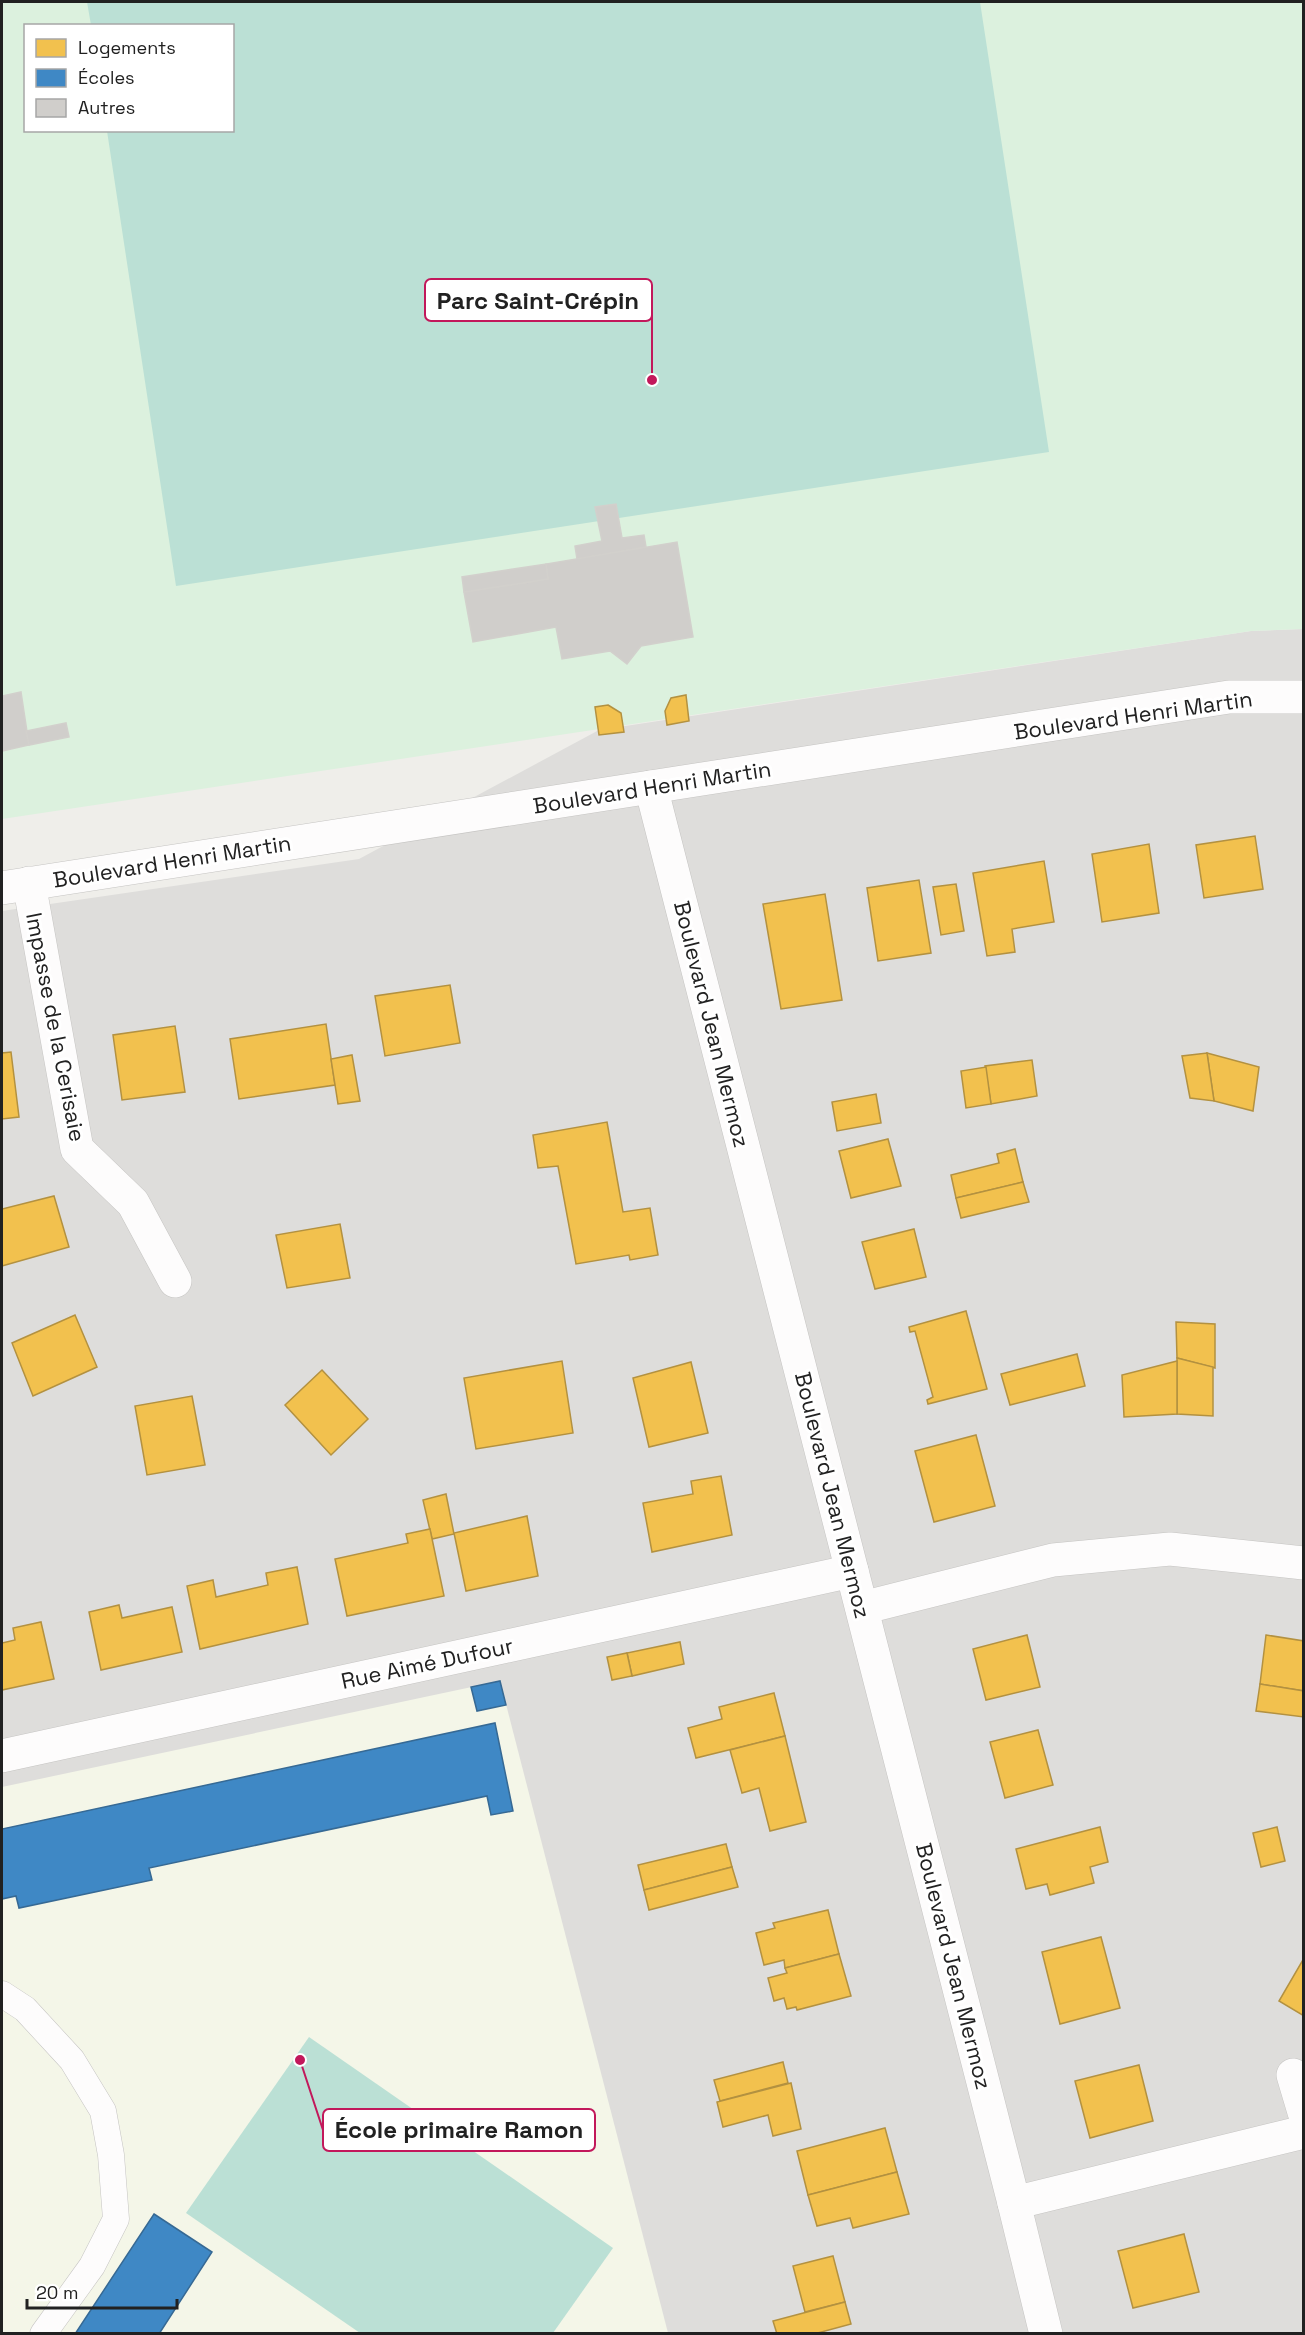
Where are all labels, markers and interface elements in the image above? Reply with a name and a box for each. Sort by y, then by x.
legend [24,24,234,132]
text: Logements [78,36,176,59]
text: Écoles [78,66,135,89]
text: Autres [78,96,135,119]
callout: Parc Saint-Crépin [425,279,652,321]
text: Parc Saint-Crépin [437,285,639,316]
street label: Boulevard Henri Martin [1012,684,1254,746]
street label: Boulevard Henri Martin [531,754,773,820]
street label: Boulevard Henri Martin [51,828,293,894]
street label: Boulevard Jean Mermoz [668,898,756,1150]
street label: Impasse de la Cerisaie [20,910,92,1144]
street label: Boulevard Jean Mermoz [789,1369,877,1621]
street label: Rue Aimé Dufour [338,1631,516,1695]
street label: Boulevard Jean Mermoz [910,1840,998,2092]
callout: École primaire Ramon [323,2109,595,2151]
text: École primaire Ramon [335,2114,583,2145]
scale bar [27,2272,177,2310]
text: 20 m [36,2281,79,2304]

